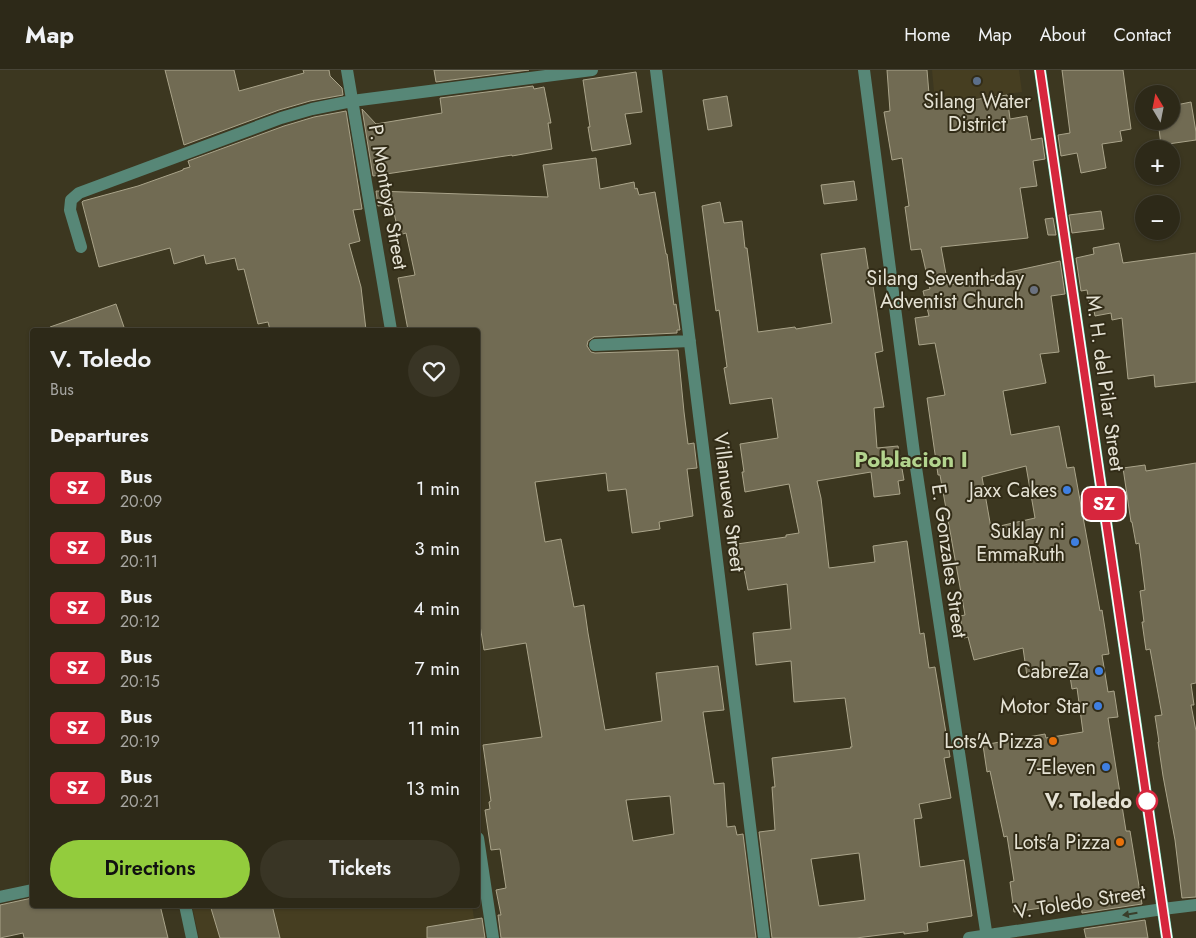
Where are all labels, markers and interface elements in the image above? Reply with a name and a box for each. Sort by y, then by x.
text: Map [25,17,74,52]
text: Home [904,22,950,48]
text: Map [978,22,1012,48]
text: About [1040,22,1085,48]
text: Contact [1113,22,1171,48]
marker: Silang Water District [971,75,983,87]
north arrow [1135,85,1180,130]
map controls [1135,85,1180,240]
place label: Silang Water District [923,87,1031,139]
street label: P. Montoya Street [361,122,415,272]
button: + [1135,140,1180,185]
button: − [1135,195,1180,240]
place label: Silang Seventh-day Adventist Church [866,264,1024,316]
marker: Silang Seventh-day Adventist Church [1028,284,1040,296]
street label: M. H. del Pilar Street [1078,293,1132,473]
text: V. Toledo [50,341,151,376]
button: heart [408,345,460,397]
text: Bus [50,378,74,401]
text: Departures [50,422,149,449]
street label: Villanueva Street [706,431,752,574]
district label: Poblacion I [854,443,968,475]
text: Bus [120,463,152,490]
text: SZ [66,475,89,501]
text: 1 min [416,475,460,502]
place label: Jaxx Cakes [966,476,1057,505]
street label: E. Gonzales Street [924,482,974,640]
marker: Jaxx Cakes [1061,484,1073,496]
line badge: SZ [1082,488,1126,520]
text: 20:09 [120,490,162,513]
text: SZ [1093,491,1115,517]
place label: Suklay ni EmmaRuth [976,517,1065,569]
text: Bus [120,523,152,550]
text: SZ [66,535,89,561]
text: 3 min [414,535,460,562]
marker: Suklay ni EmmaRuth [1069,536,1081,548]
text: 20:11 [120,550,158,573]
text: Bus [120,583,152,610]
text: SZ [66,595,89,621]
text: 4 min [413,595,460,622]
text: 20:12 [120,610,160,633]
text: Bus [120,643,152,670]
text: SZ [66,655,89,681]
text: 7 min [415,655,460,682]
place label: CabreZa [1017,657,1089,686]
marker: CabreZa [1093,665,1105,677]
text: 20:15 [120,670,160,693]
place label: Motor Star [1000,692,1088,721]
marker: Motor Star [1092,700,1104,712]
text: Bus [120,703,152,730]
text: SZ [66,715,89,741]
text: 11 min [407,715,460,742]
place label: Lots'A Pizza [944,727,1043,756]
text: 20:19 [120,730,160,753]
marker: Lots'A Pizza [1047,735,1059,747]
place label: 7-Eleven [1026,753,1096,782]
marker: 7-Eleven [1100,761,1112,773]
text: Bus [120,763,152,790]
text: SZ [66,775,89,801]
text: 13 min [406,775,460,802]
place label: V. Toledo [1044,787,1132,816]
text: 20:21 [120,790,160,813]
marker: V. Toledo [1136,790,1158,812]
place label: Lots'a Pizza [1014,828,1110,857]
marker: Lots'a Pizza [1114,836,1126,848]
button: Directions [50,840,250,898]
button: Tickets [260,840,460,898]
street label: V. Toledo Street [1012,877,1148,927]
one-way arrow [1122,910,1138,918]

